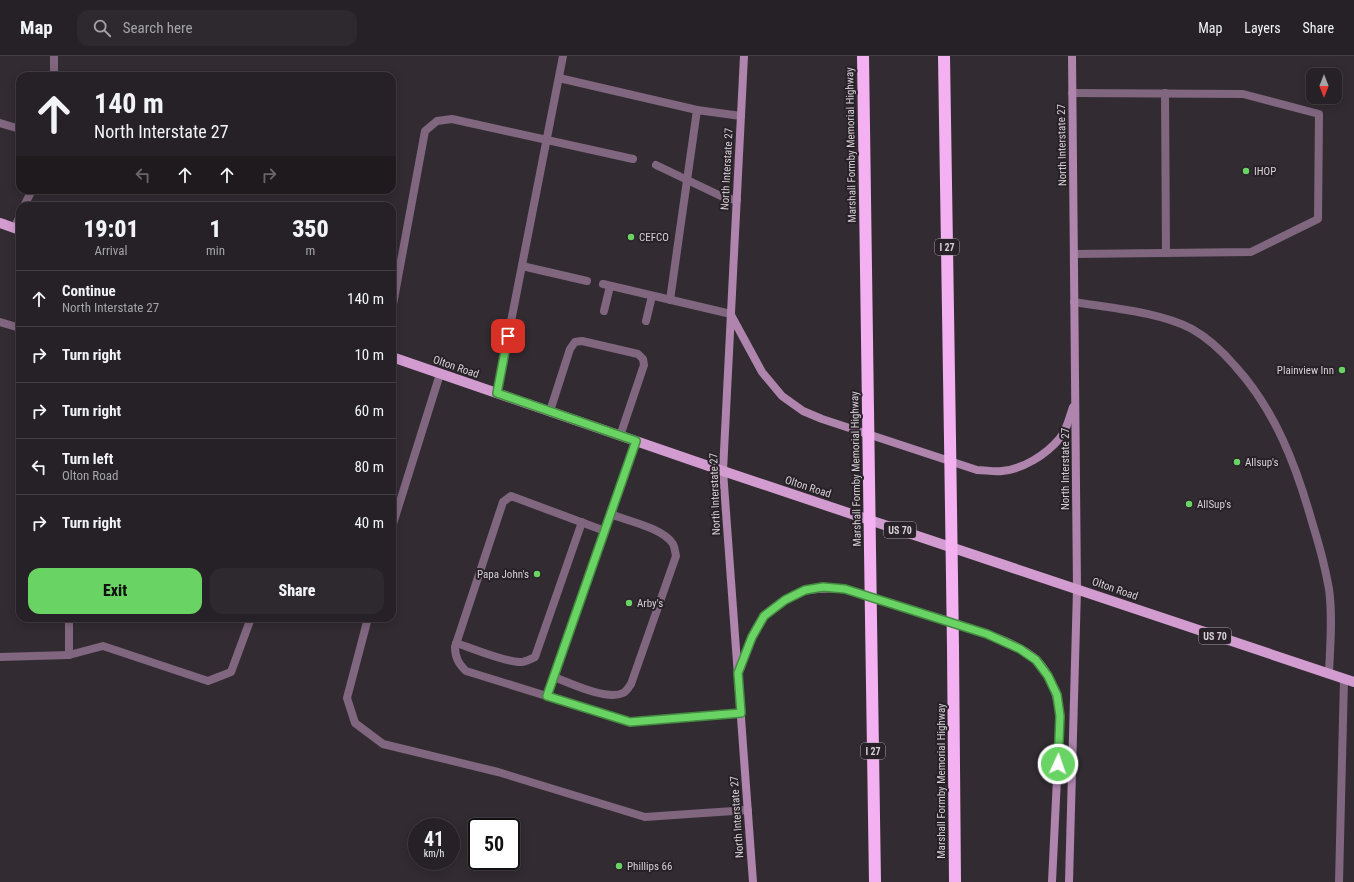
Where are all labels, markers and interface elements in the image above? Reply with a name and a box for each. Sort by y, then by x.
search box [77,10,357,46]
text: Map [20,16,53,39]
icon: search [91,17,113,39]
text: Search here [123,19,193,37]
text: Map [1198,20,1222,36]
text: Layers [1244,20,1281,36]
text: Share [1303,20,1334,36]
street label: Marshall Formby Memorial Highway [843,67,859,223]
north arrow [1306,68,1342,104]
map controls [1306,68,1342,104]
text: 140 m [94,87,164,120]
icon: ahead [28,88,80,140]
street label: North Interstate 27 [1055,104,1069,186]
text: North Interstate 27 [94,121,229,142]
street label: North Interstate 27 [718,128,736,210]
icon: left [132,164,154,186]
icon: ahead [174,164,196,186]
icon: ahead [216,164,238,186]
icon: right [258,164,280,186]
place label: IHOP [1254,165,1276,178]
marker: IHOP [1241,166,1251,176]
text: 19:01 [83,215,139,243]
text: 1 [209,215,222,243]
text: 350 [292,215,329,243]
place label: CEFCO [639,231,669,244]
marker: CEFCO [626,232,636,242]
road number: I 27 [935,239,959,255]
text: Arrival [94,243,128,258]
text: min [206,243,225,258]
text: m [306,243,315,258]
text: Continue [62,282,116,300]
icon: ahead [28,288,50,310]
text: 140 m [347,290,384,308]
text: North Interstate 27 [62,300,159,315]
pin [491,319,525,353]
icon: arrive [497,325,519,347]
icon: right [28,344,50,366]
text: Turn right [62,346,121,364]
text: 10 m [354,346,384,364]
street label: Olton Road [431,353,481,381]
place label: Plainview Inn [1277,364,1334,377]
marker: Plainview Inn [1337,365,1347,375]
street label: Marshall Formby Memorial Highway [848,391,864,547]
icon: right [28,400,50,422]
text: Turn right [62,402,121,420]
text: 60 m [354,402,384,420]
street label: North Interstate 27 [1059,428,1072,510]
text: Turn left [62,450,113,468]
street label: North Interstate 27 [707,453,723,535]
icon: left [28,456,50,478]
place label: Allsup's [1245,456,1279,469]
marker: Allsup's [1232,457,1242,467]
text: 80 m [354,458,384,476]
text: Olton Road [62,468,118,483]
street label: Olton Road [783,473,833,501]
place label: AllSup's [1197,498,1231,511]
marker: AllSup's [1184,499,1194,509]
icon: right [28,512,50,534]
text: Turn right [62,514,121,532]
text: 40 m [354,514,384,532]
road number: US 70 [884,522,916,538]
button: Exit [28,568,202,614]
button: Share [210,568,384,614]
place label: Papa John's [477,568,529,581]
marker: Papa John's [532,569,542,579]
street label: Olton Road [1090,575,1140,603]
place label: Arby's [637,597,663,610]
marker: Arby's [624,598,634,608]
road number: US 70 [1199,628,1231,644]
street label: Marshall Formby Memorial Highway [935,703,948,859]
road number: I 27 [861,743,885,759]
position arrow [1037,743,1079,785]
street label: North Interstate 27 [728,776,746,858]
speed limit sign: 50 [468,818,520,870]
text: 41 [424,827,444,851]
text: km/h [424,848,444,859]
place label: Phillips 66 [627,860,672,873]
marker: Phillips 66 [614,861,624,871]

